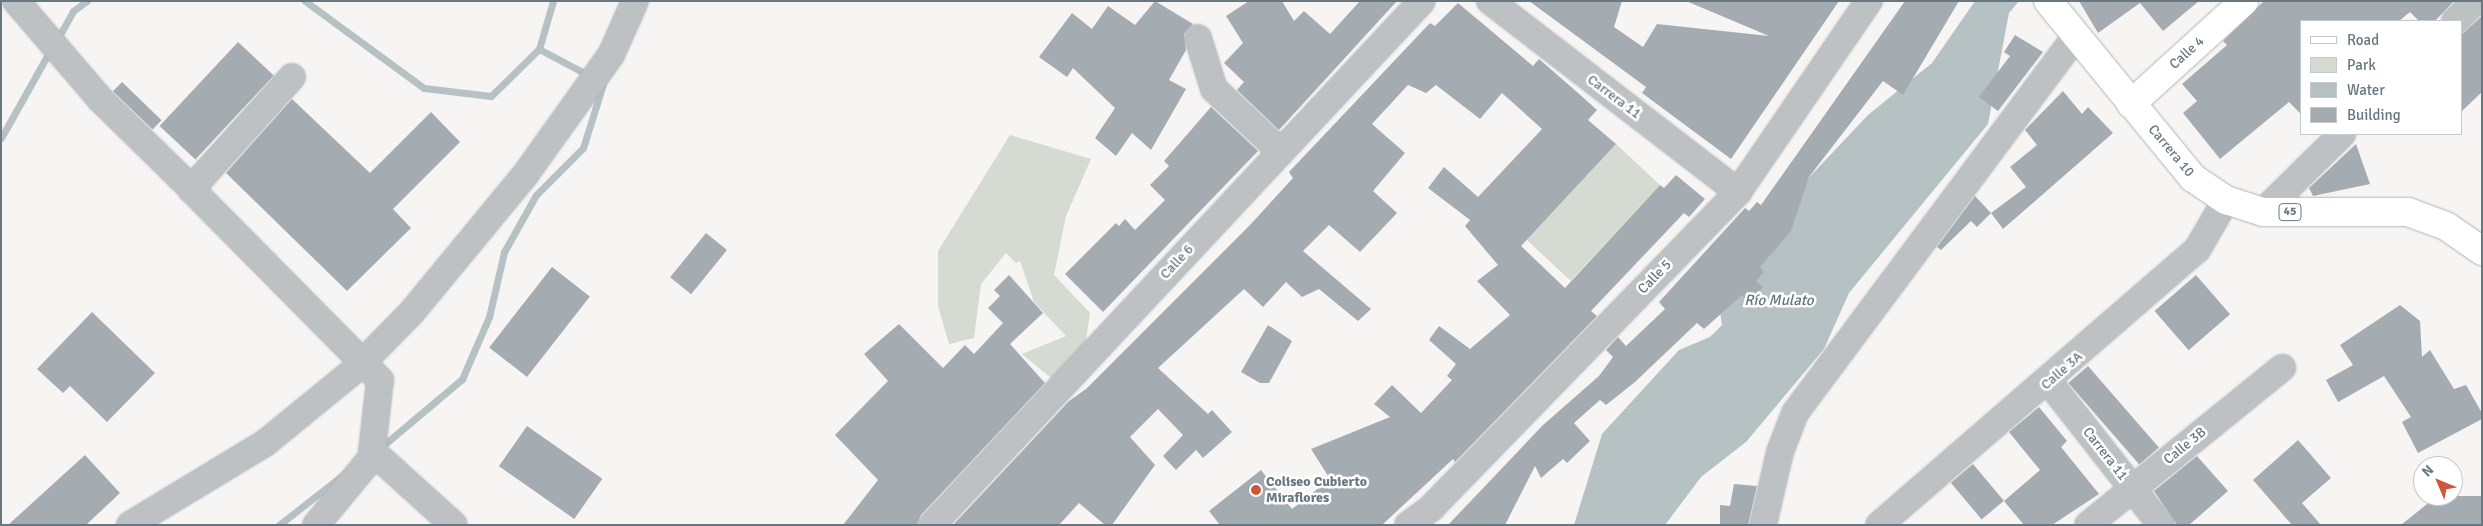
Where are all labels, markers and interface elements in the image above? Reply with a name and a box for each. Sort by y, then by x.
legend [2300,20,2463,135]
text: Road [2347,31,2379,49]
street label: Calle 4 [2166,33,2208,73]
text: Park [2347,56,2376,74]
street label: Carrera 11 [1584,71,1644,123]
text: Water [2347,81,2385,99]
text: Building [2347,106,2401,124]
street label: Carrera 10 [2144,122,2198,180]
road number: 45 [2278,202,2302,222]
street label: Calle 6 [1157,241,1197,283]
street label: Calle 5 [1635,256,1675,298]
water label: Río Mulato [1744,292,1814,310]
street label: Calle 3A [2038,348,2086,394]
street label: Carrera 11 [2079,424,2131,484]
street label: Calle 3B [2160,424,2210,468]
north arrow [2413,456,2463,506]
text: N [2418,461,2437,480]
place label: Coliseo Cubierto Miraflores [1266,474,1367,507]
marker: Coliseo Cubierto Miraflores [1250,484,1262,496]

